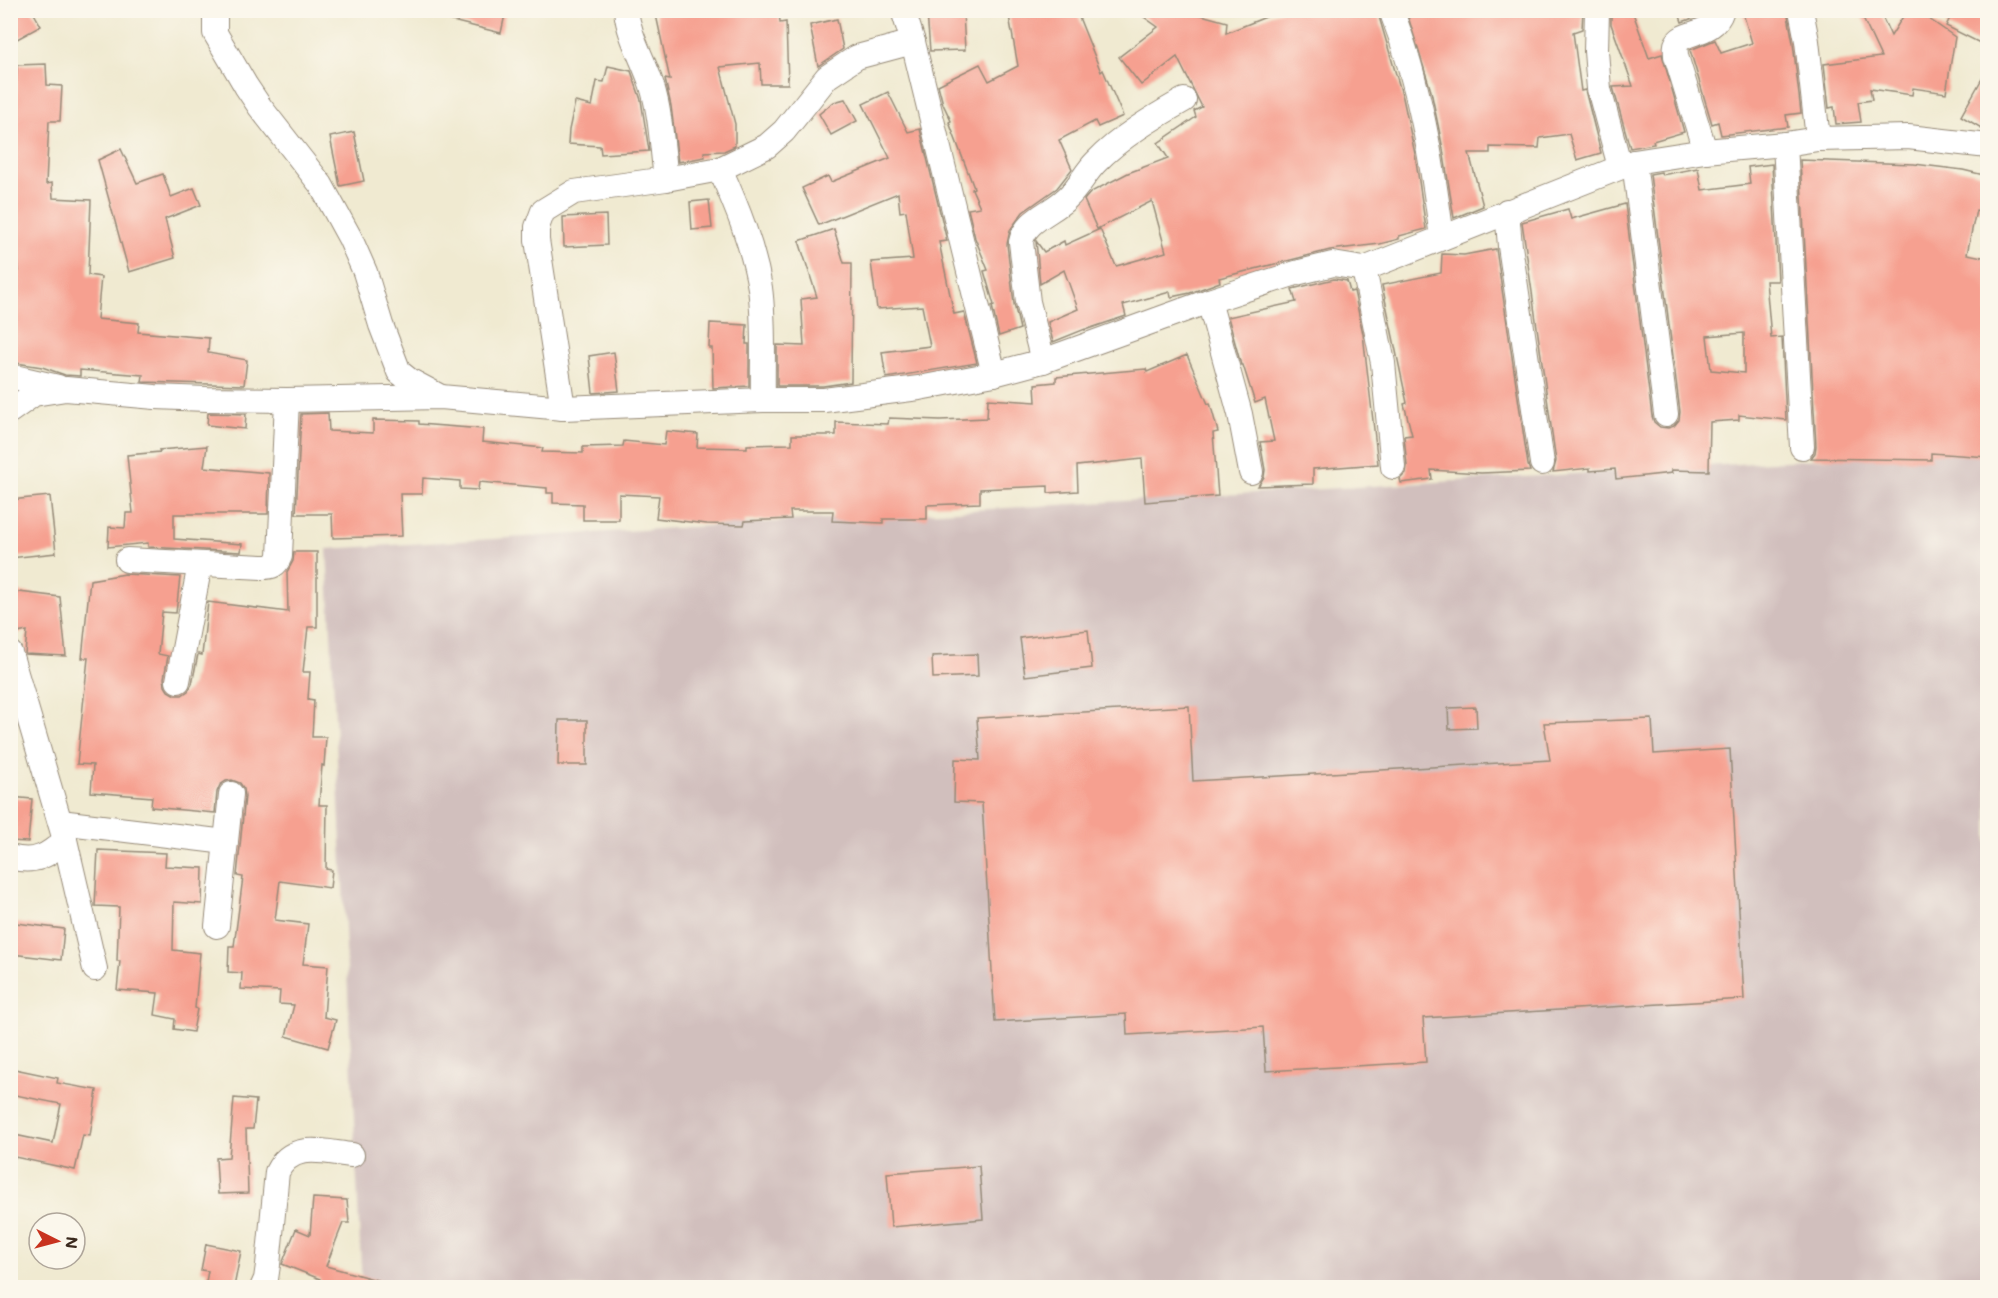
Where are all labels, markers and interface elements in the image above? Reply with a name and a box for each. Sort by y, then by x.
north arrow [27,1211,87,1271]
text: N [61,1235,83,1250]

